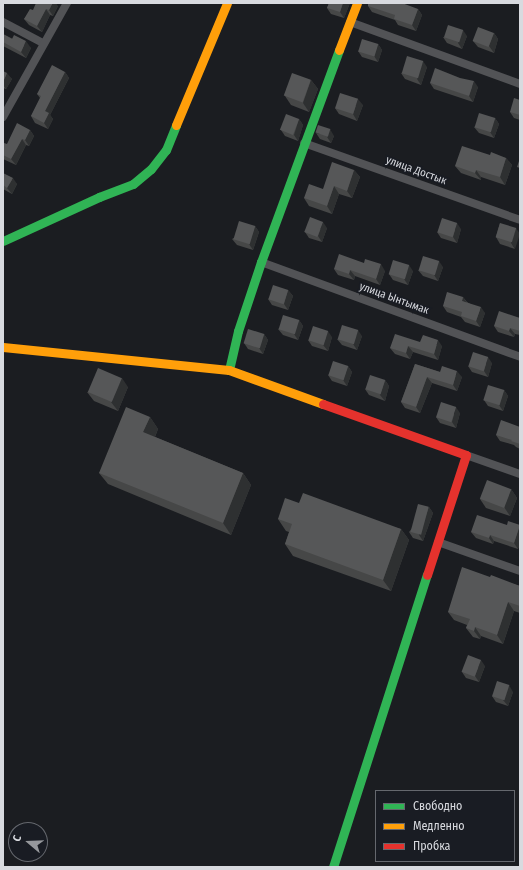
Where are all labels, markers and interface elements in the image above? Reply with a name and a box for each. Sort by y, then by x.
street label: улица Достык [384,154,448,188]
street label: улица Ынтымак [357,280,431,318]
legend [375,790,515,862]
text: Свободно [413,799,462,813]
text: Медленно [413,819,465,833]
north arrow [8,822,48,862]
text: С [10,833,24,843]
text: Пробка [413,839,451,853]

